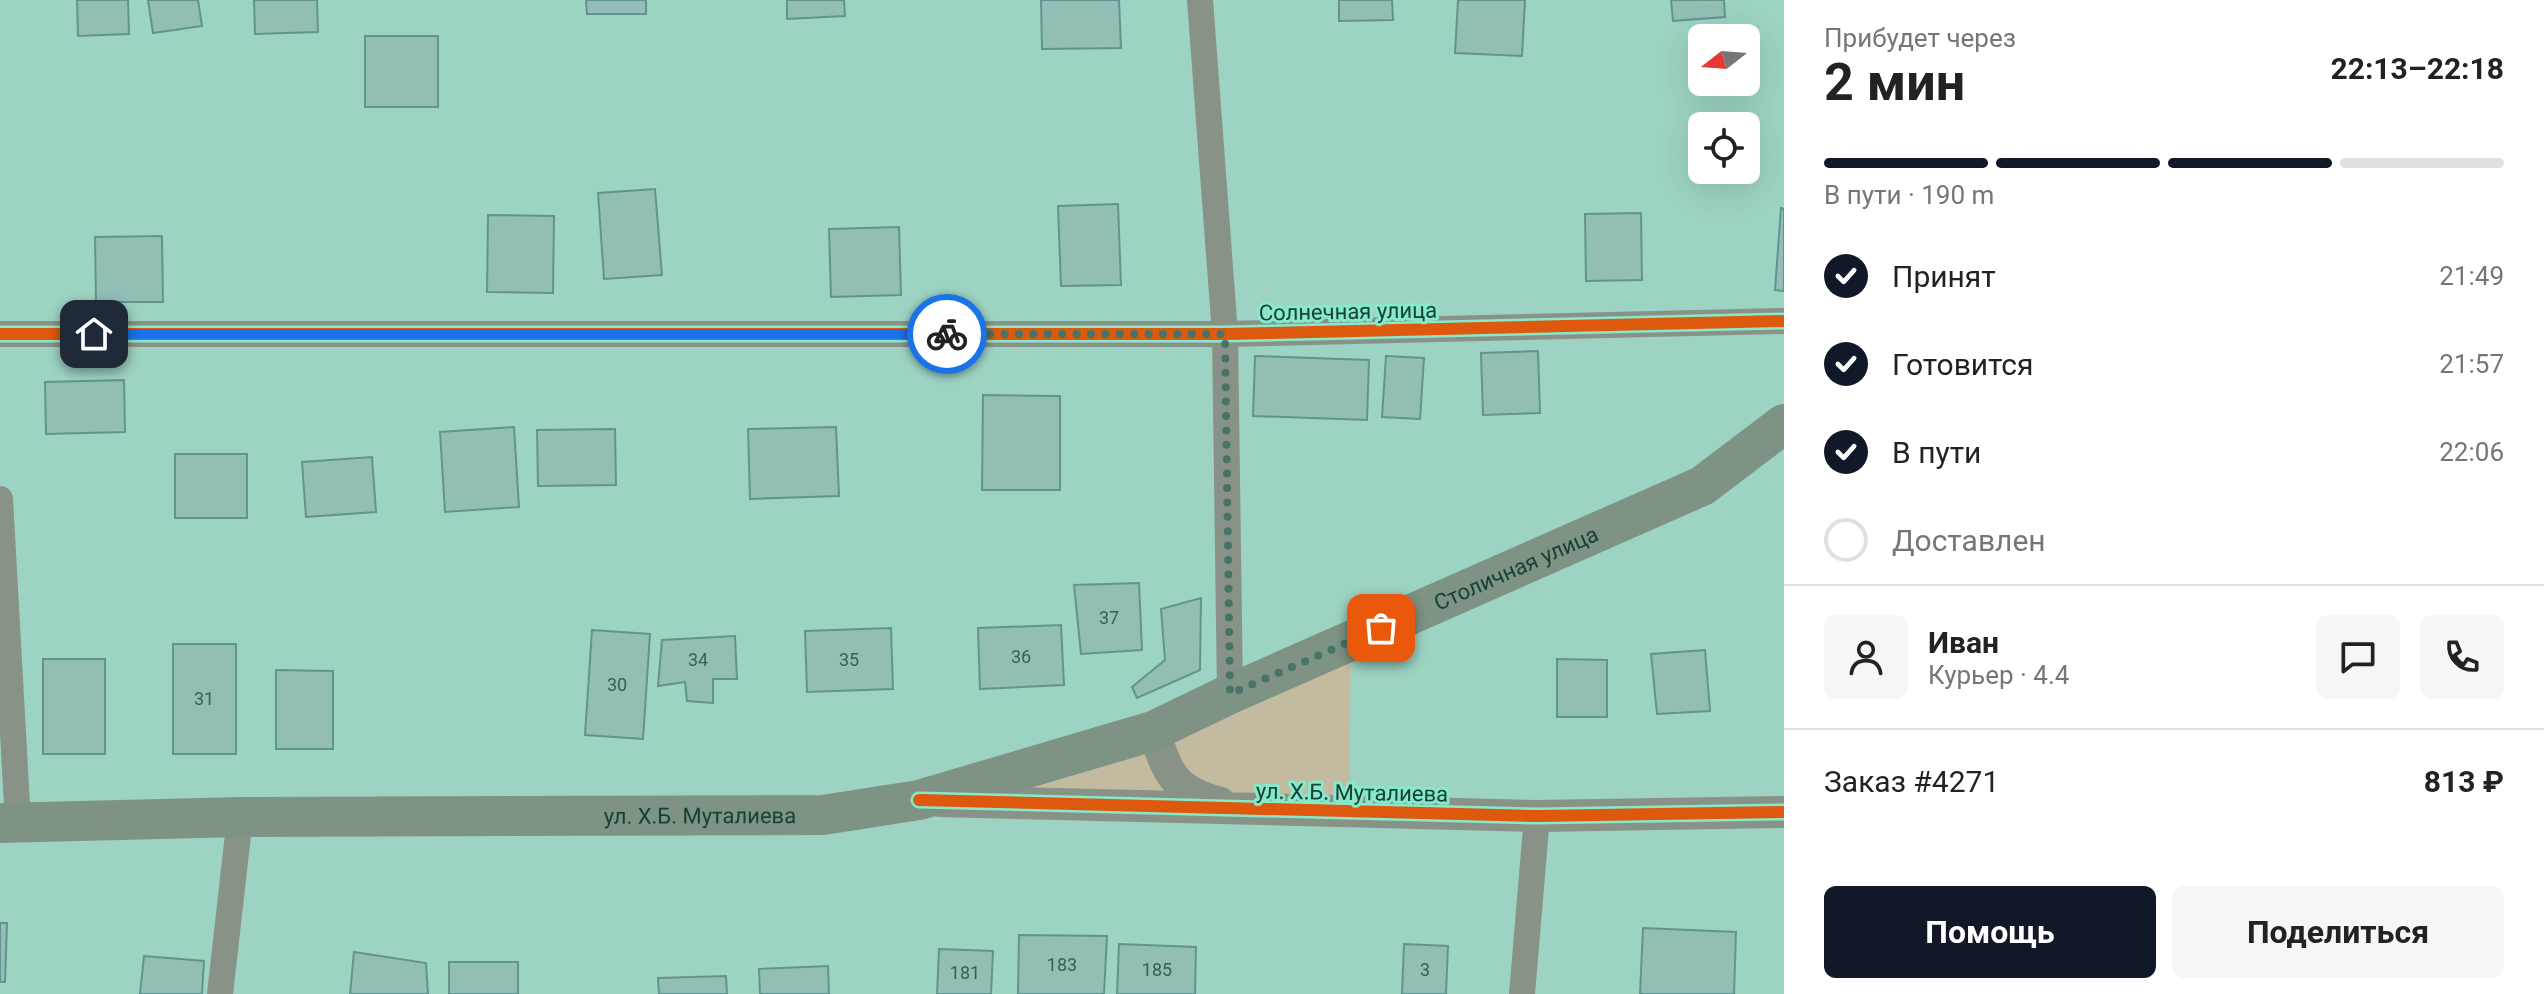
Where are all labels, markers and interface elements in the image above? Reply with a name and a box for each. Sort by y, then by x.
text: Прибудет через [1824,23,2016,53]
north arrow [1688,24,1760,96]
map controls [1688,24,1760,184]
text: 22:13–22:18 [2330,51,2504,86]
text: 2 мин [1824,52,1965,113]
button: locate [1688,112,1760,184]
text: В пути · 190 m [1824,180,1994,210]
icon: check [1824,254,1868,298]
text: Принят [1892,259,1996,294]
text: 21:49 [2439,261,2504,291]
courier [907,294,987,374]
street label: Солнечная улица [1259,297,1437,326]
pin [60,300,128,368]
icon: home [72,312,116,356]
icon: bike [925,312,969,356]
icon: check [1824,342,1868,386]
text: Готовится [1892,347,2034,382]
text: 21:57 [2439,349,2504,379]
icon: check [1824,430,1868,474]
text: В пути [1892,435,1981,470]
text: 22:06 [2439,437,2504,467]
street label: Столичная улица [1430,521,1602,616]
text: Доставлен [1892,523,2046,558]
pin [1347,594,1415,662]
icon: bag [1359,606,1403,650]
house number: 37 [1099,607,1119,628]
button: person [1824,615,1908,699]
button: chat [2316,615,2400,699]
button: phone [2420,615,2504,699]
text: Иван [1928,625,1999,660]
house number: 36 [1011,646,1031,667]
house number: 34 [688,649,708,670]
house number: 35 [839,649,859,670]
text: Курьер · 4.4 [1928,660,2069,690]
house number: 30 [607,674,627,695]
house number: 31 [194,688,214,709]
text: Заказ #4271 [1824,764,1999,799]
text: 813 ₽ [2424,764,2504,799]
street label: ул. Х.Б. Муталиева [1256,778,1448,807]
street label: ул. Х.Б. Муталиева [604,803,796,829]
button: Помощь [1824,886,2156,978]
button: Поделиться [2172,886,2504,978]
house number: 183 [1047,954,1077,975]
house number: 185 [1142,959,1172,980]
house number: 3 [1420,959,1430,980]
house number: 181 [950,962,980,983]

